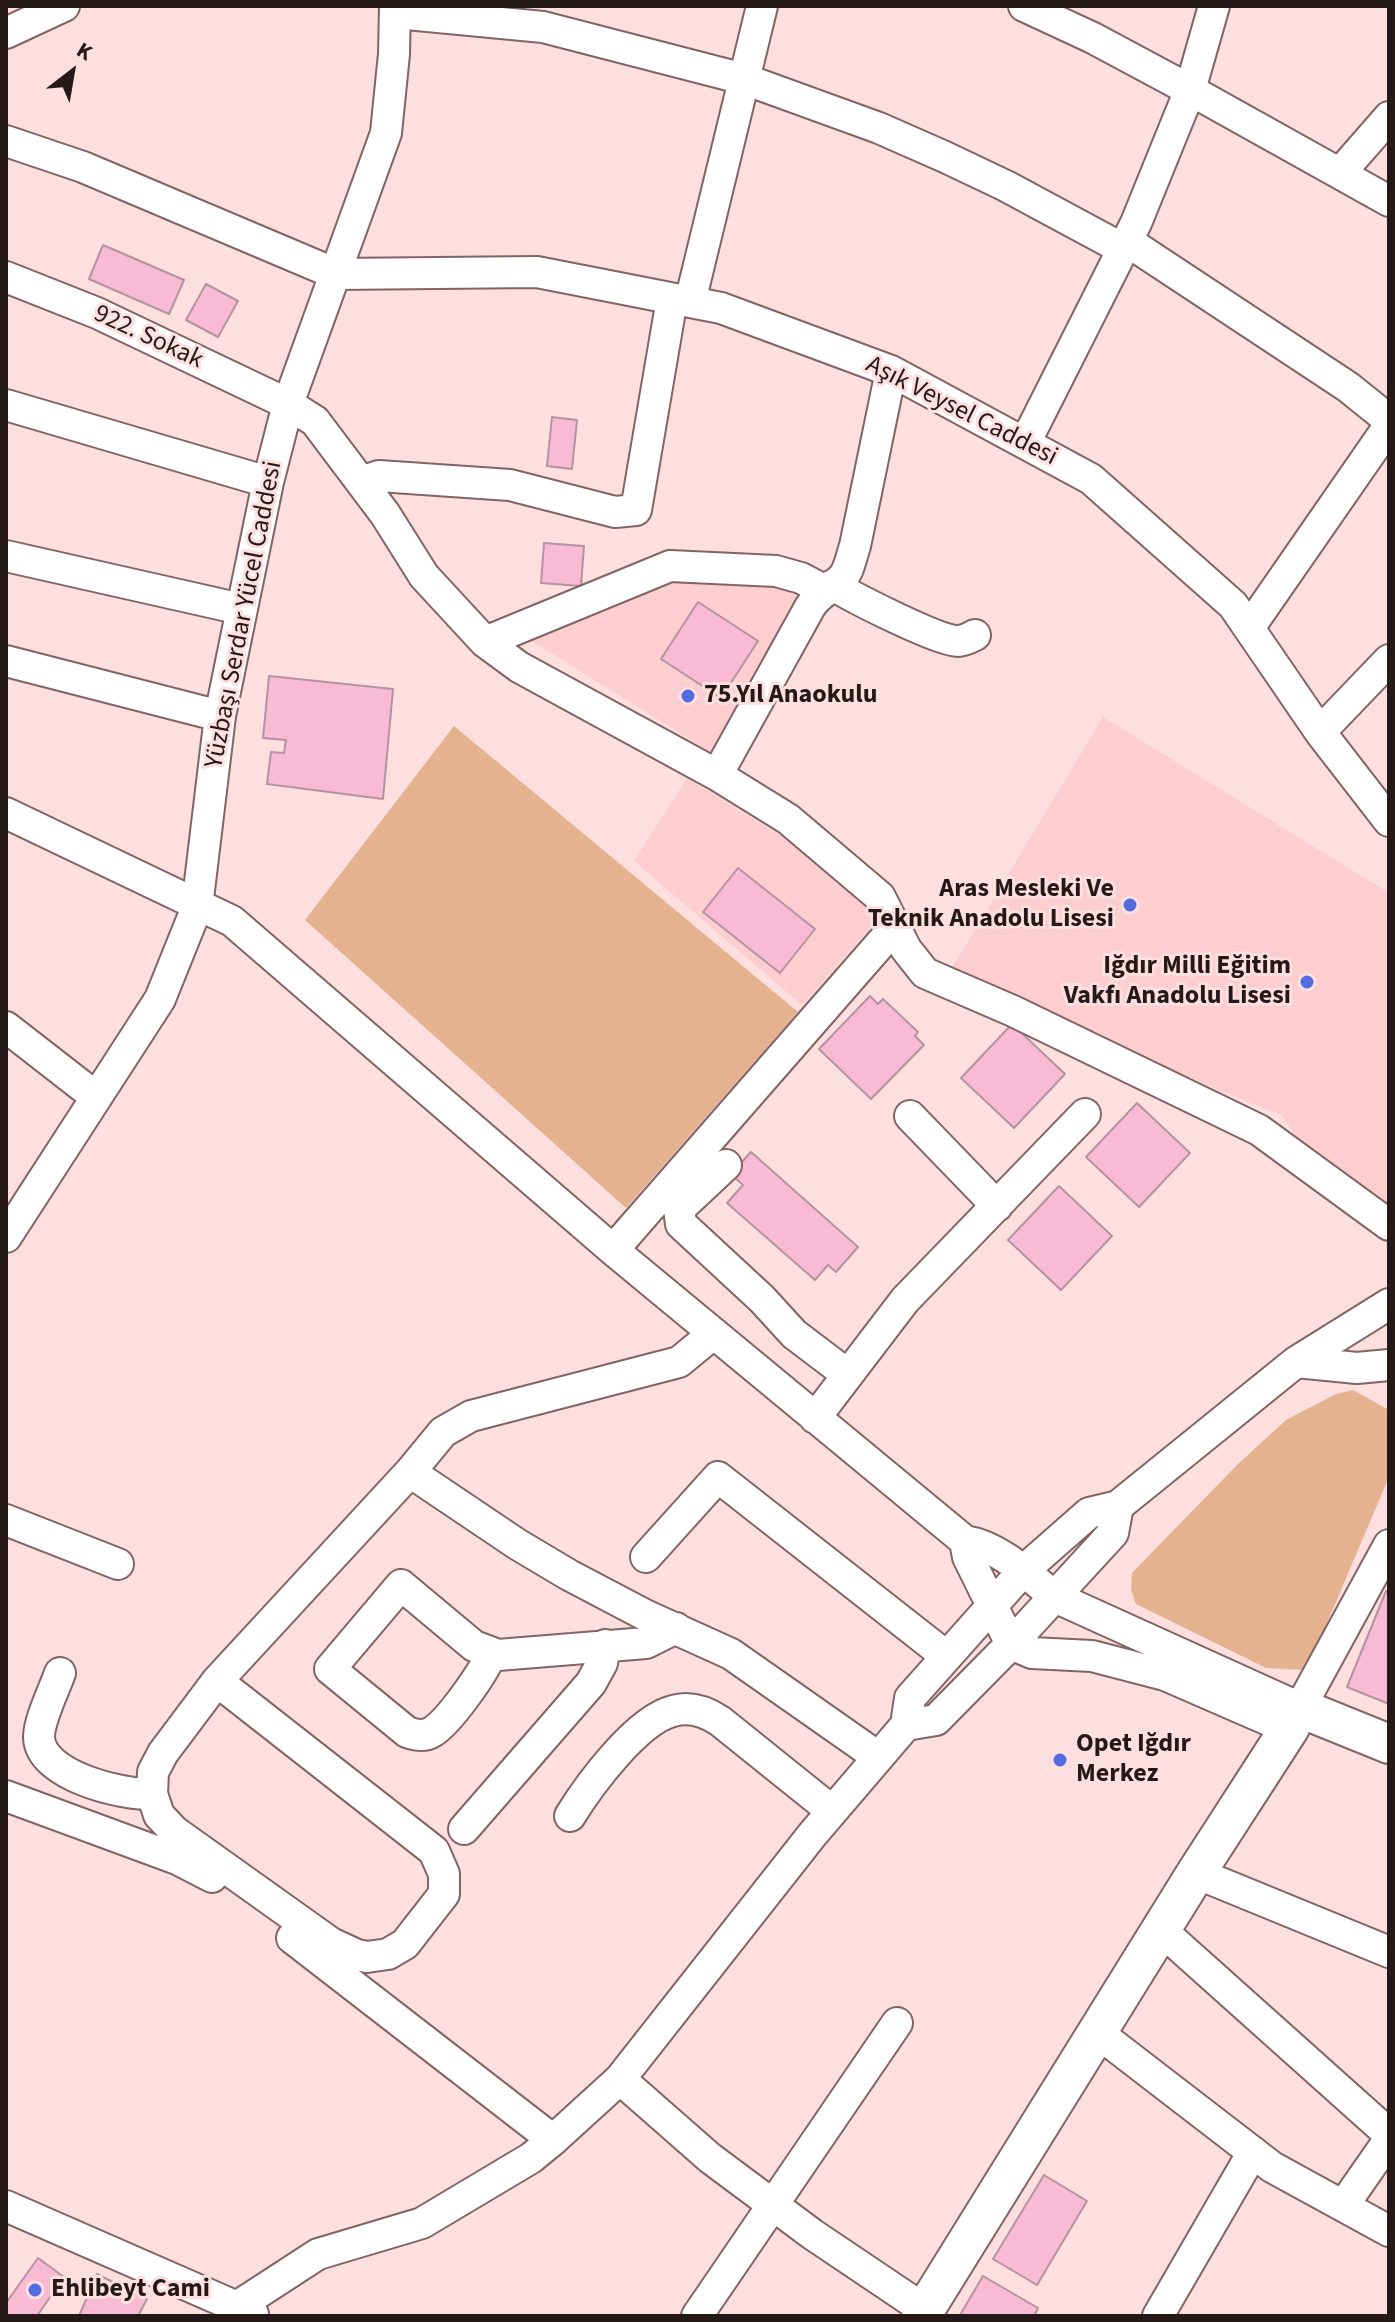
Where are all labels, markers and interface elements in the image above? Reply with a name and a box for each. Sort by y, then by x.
north arrow [32,32,112,112]
text: K [70,34,98,69]
street label: 922. Sokak [88,299,208,377]
street label: Aşık Veysel Caddesi [860,350,1062,474]
street label: Yüzbaşı Serdar Yücel Caddesi [200,459,290,771]
place label: 75.Yıl Anaokulu [704,680,877,712]
marker: 75.Yıl Anaokulu [679,687,697,705]
place label: Aras Mesleki Ve Teknik Anadolu Lisesi [868,874,1114,936]
marker: Aras Mesleki Ve Teknik Anadolu Lisesi [1121,896,1139,914]
place label: Iğdır Milli Eğitim Vakfı Anadolu Lisesi [1064,951,1291,1012]
marker: Iğdır Milli Eğitim Vakfı Anadolu Lisesi [1298,973,1316,991]
place label: Opet Iğdır Merkez [1076,1729,1191,1790]
marker: Opet Iğdır Merkez [1051,1751,1069,1769]
place label: Ehlibeyt Cami [51,2274,210,2306]
marker: Ehlibeyt Cami [26,2281,44,2299]

